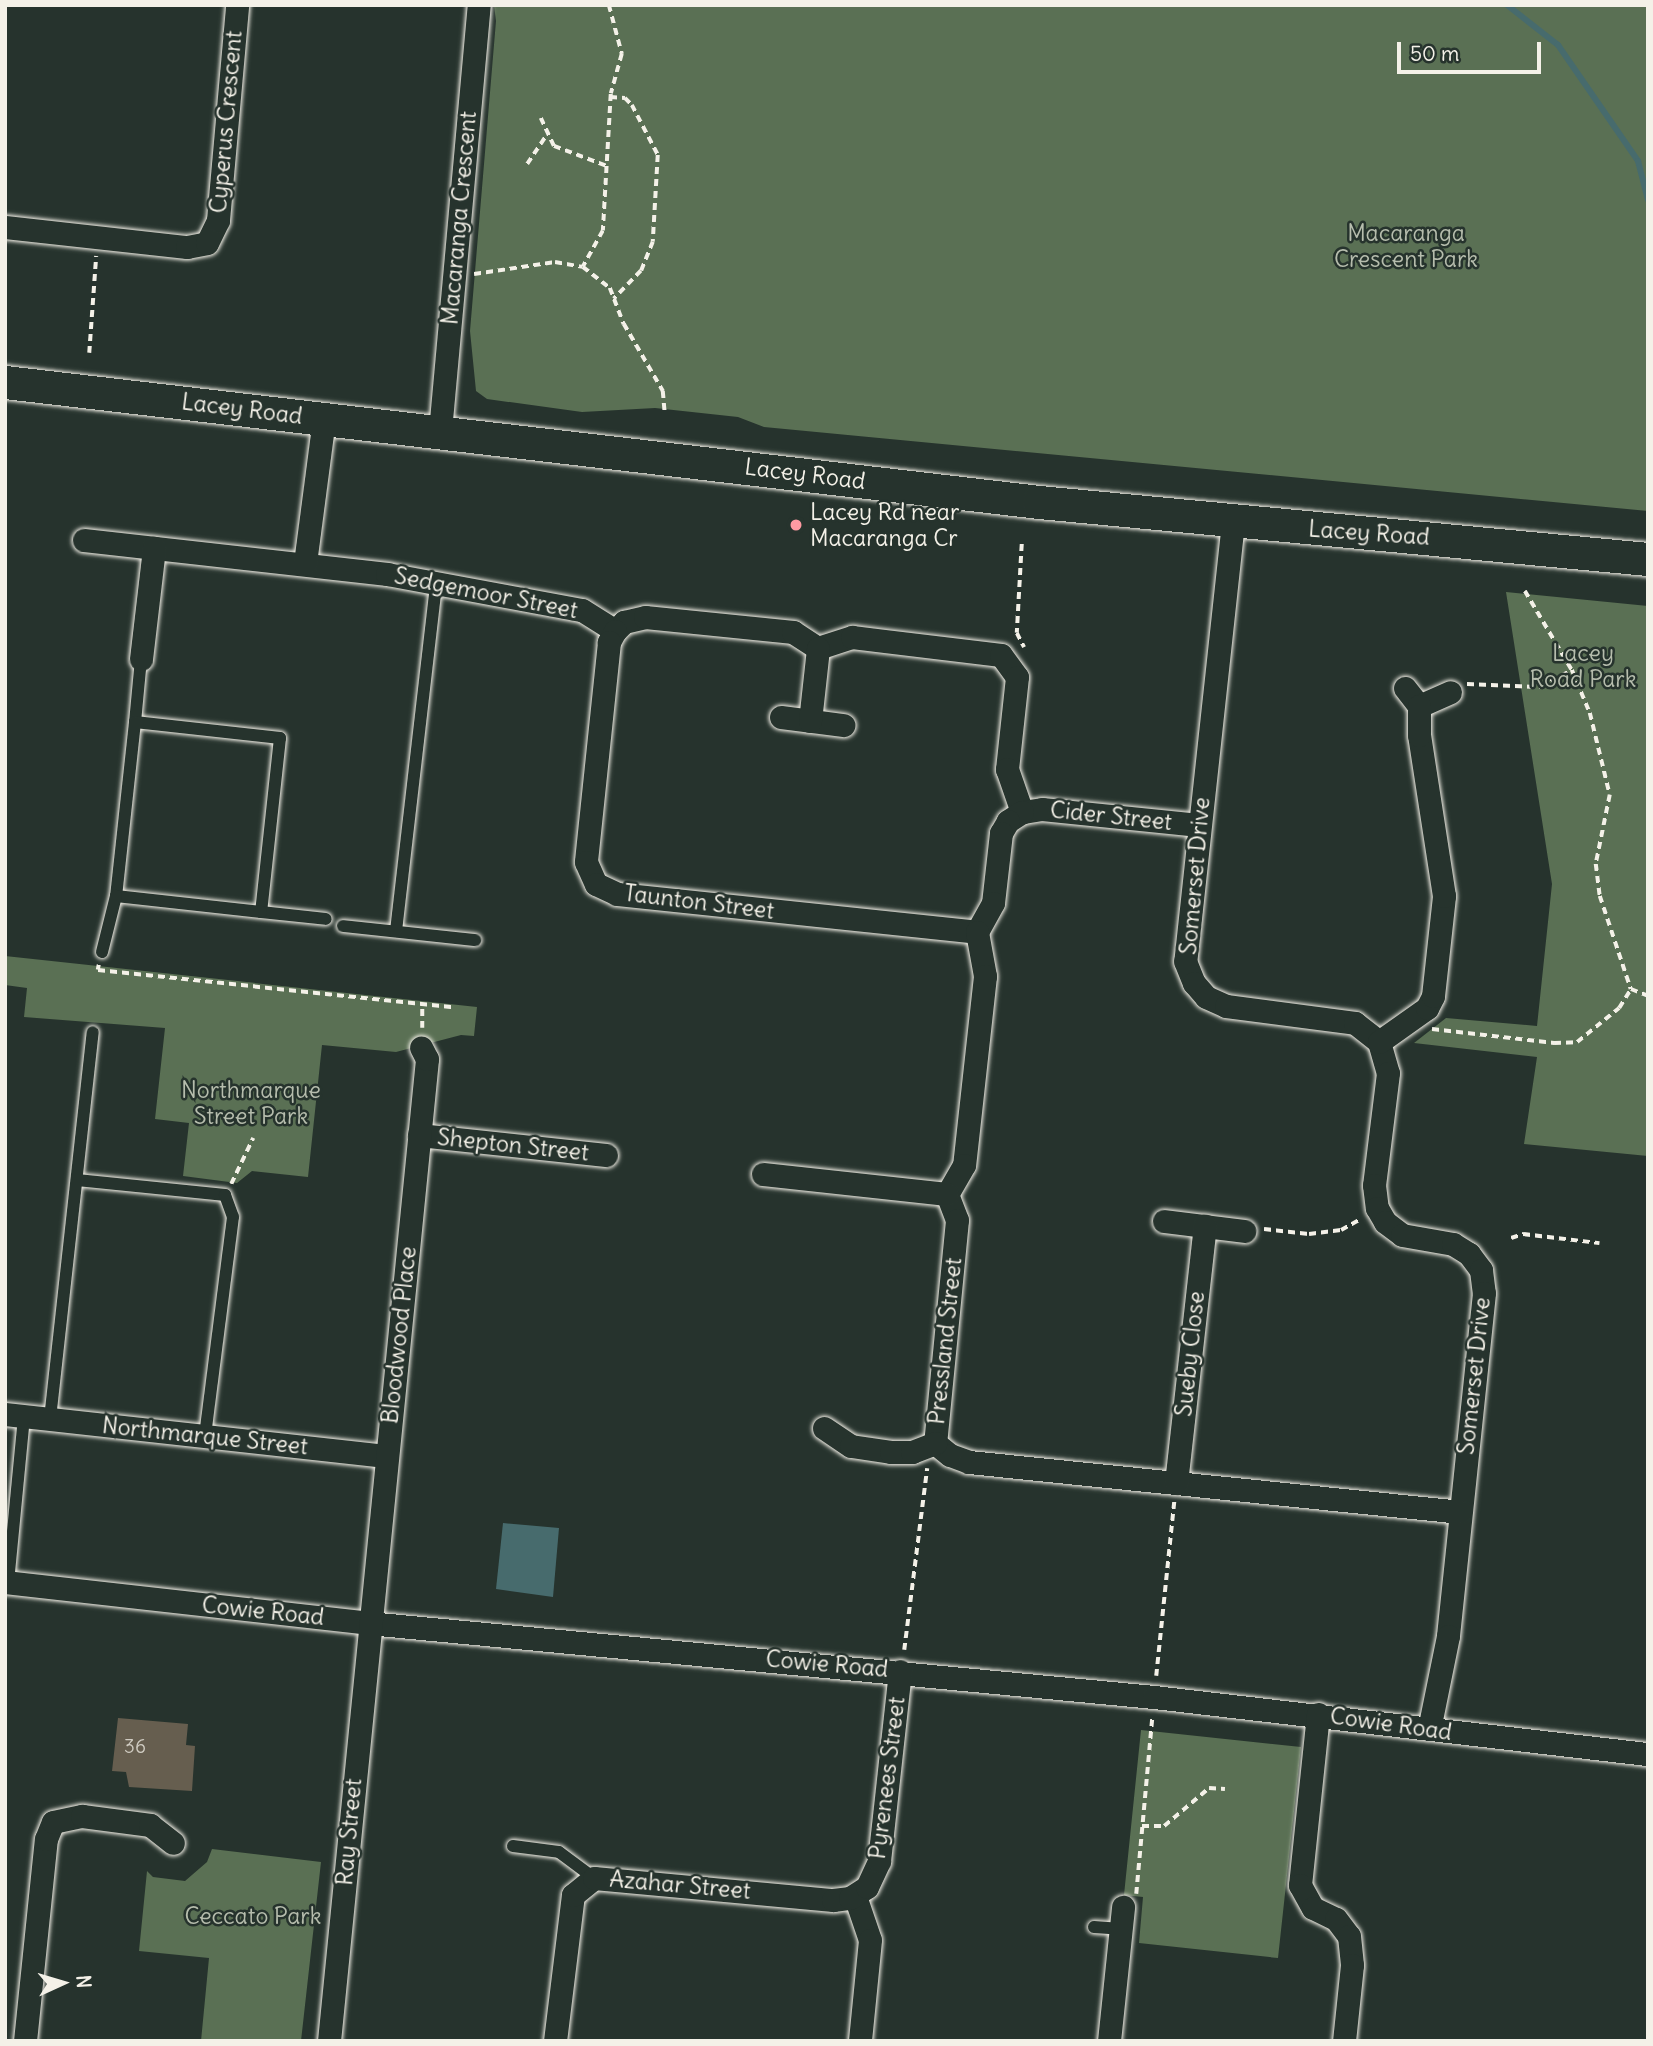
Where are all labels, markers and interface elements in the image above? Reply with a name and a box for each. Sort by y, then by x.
scale bar [1401,28,1544,72]
street label: Cyperus Crescent [204,30,248,214]
text: 50 m [1410,40,1459,67]
street label: Macaranga Crescent [436,110,482,326]
park label: Macaranga Crescent Park [1334,219,1478,273]
street label: Lacey Road [180,388,304,430]
street label: Lacey Road [743,453,867,495]
place label: Lacey Rd near Macaranga Cr [810,498,959,552]
street label: Lacey Road [1307,515,1431,551]
marker: Lacey Rd near Macaranga Cr [788,517,804,533]
street label: Sedgemoor Street [392,562,580,624]
park label: Lacey Road Park [1530,639,1636,693]
street label: Cider Street [1049,796,1173,836]
street label: Somerset Drive [1174,796,1216,956]
street label: Taunton Street [622,879,776,925]
park label: Northmarque Street Park [181,1076,321,1130]
street label: Shepton Street [436,1123,590,1167]
street label: Bloodwood Place [376,1245,422,1425]
street label: Pressland Street [923,1256,967,1426]
street label: Sueby Close [1170,1290,1210,1418]
street label: Somerset Drive [1452,1296,1496,1456]
street label: Northmarque Street [101,1411,309,1461]
street label: Cowie Road [200,1591,326,1631]
street label: Cowie Road [765,1645,889,1683]
street label: Pyrenees Street [863,1695,911,1861]
street label: Cowie Road [1328,1702,1454,1746]
house number: 36 [124,1736,146,1758]
street label: Ray Street [331,1777,367,1887]
street label: Azahar Street [608,1865,752,1905]
park label: Ceccato Park [185,1902,321,1930]
north arrow [28,1948,98,2018]
text: N [72,1974,96,1989]

